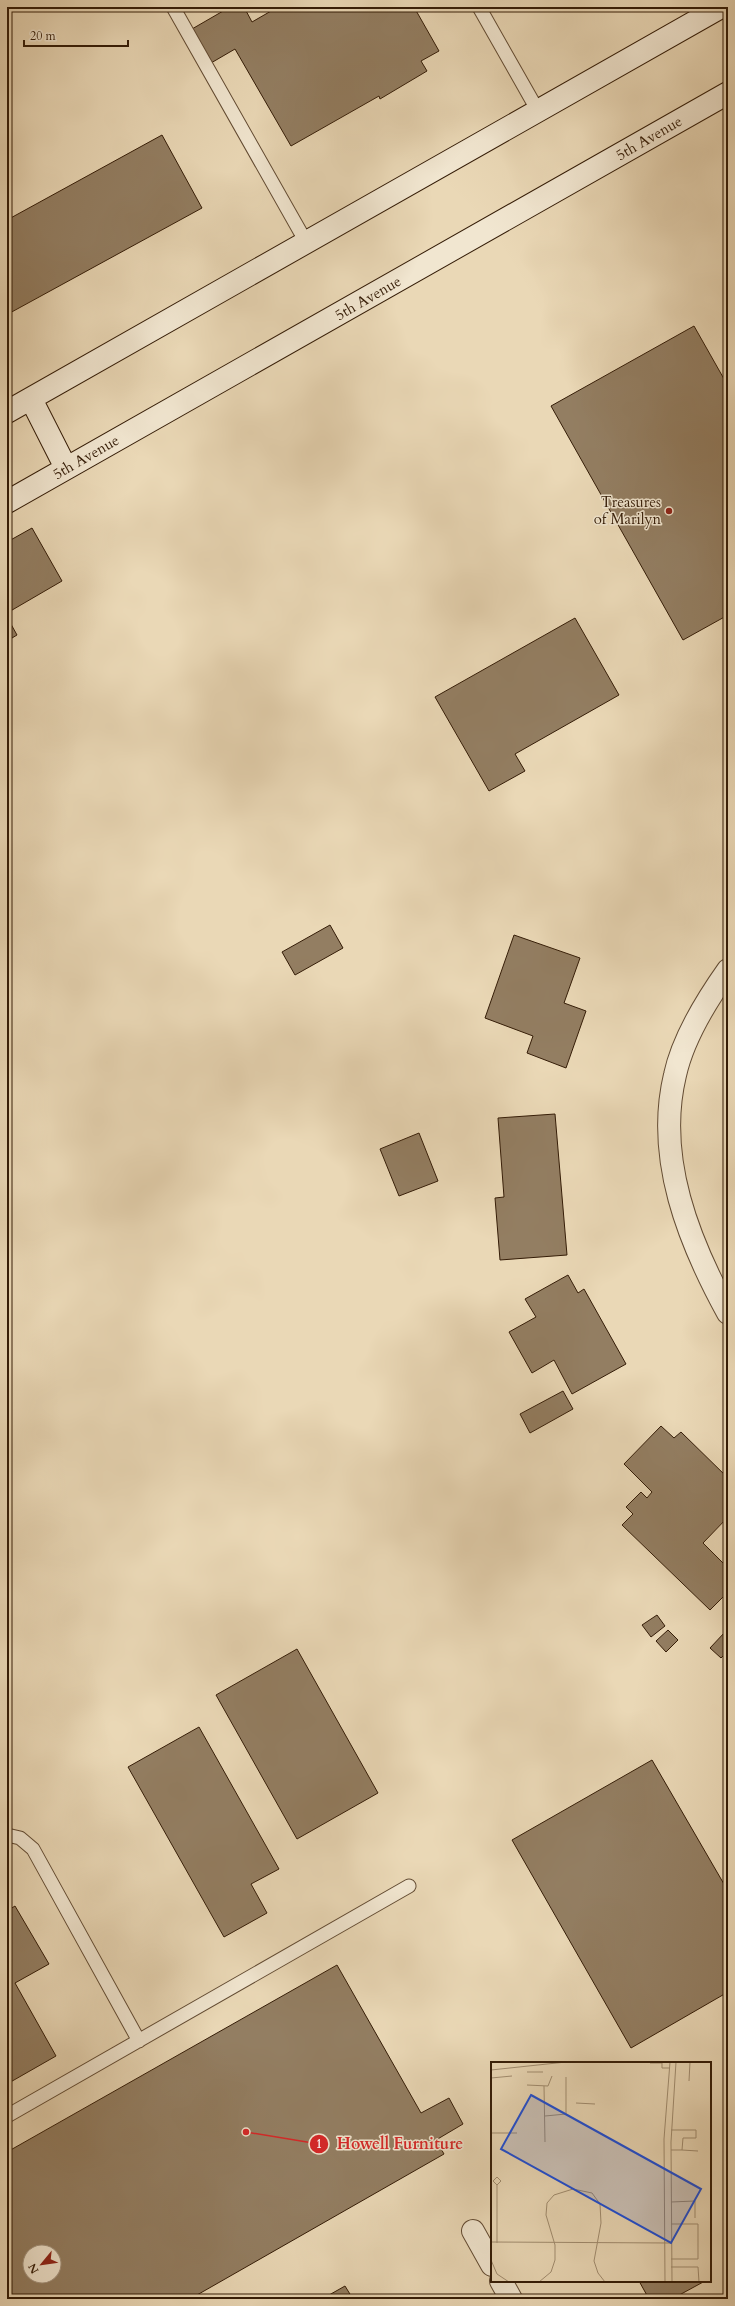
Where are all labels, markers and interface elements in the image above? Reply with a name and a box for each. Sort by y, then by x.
scale bar [24,22,128,48]
text: 20 m [30,28,57,44]
street label: 5th Avenue [612,111,686,165]
street label: 5th Avenue [331,271,405,325]
street label: 5th Avenue [49,430,123,484]
place label: Treasures of Marilyn [594,492,661,529]
marker: Treasures of Marilyn [664,506,674,516]
inset map [491,2062,711,2282]
callout: Howell Furniture [309,2130,472,2158]
text: Howell Furniture [337,2133,463,2155]
text: 1 [316,2136,322,2152]
north arrow [22,2244,62,2284]
text: N [25,2260,43,2276]

